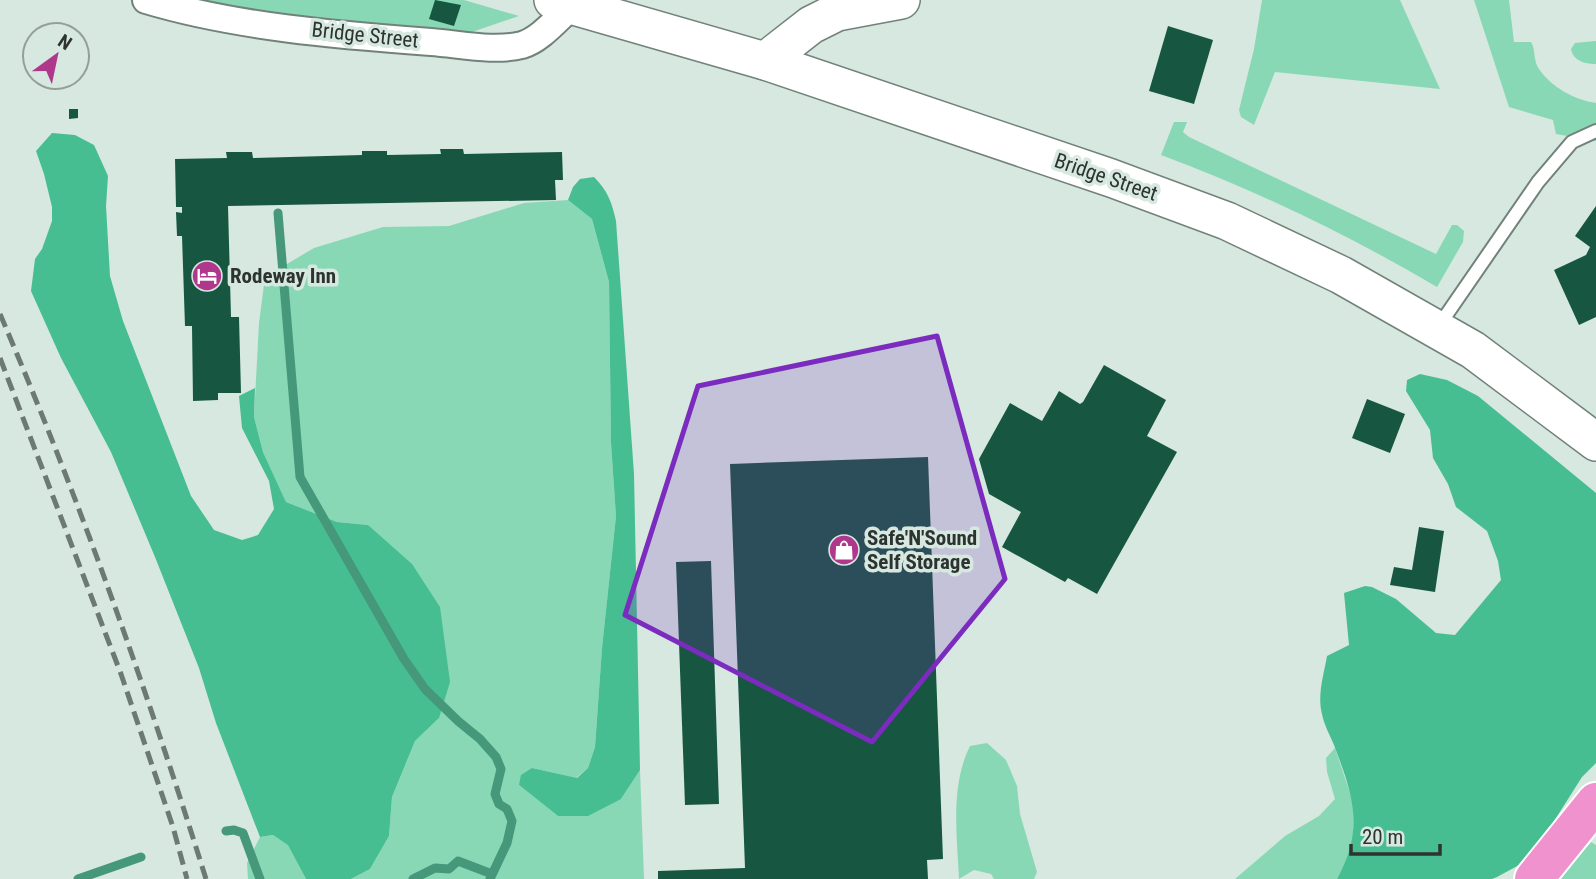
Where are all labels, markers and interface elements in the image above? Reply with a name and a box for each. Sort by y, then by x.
street label: Bridge Street [310,17,420,53]
north arrow [21,21,91,91]
text: N [54,29,76,55]
street label: Bridge Street [1051,148,1161,206]
hotel icon: Rodeway Inn [190,259,224,293]
place label: Rodeway Inn [230,264,336,288]
place label: Safe'N'Sound Self Storage [867,526,977,574]
shop icon: Safe'N'Sound Self Storage [827,533,861,567]
scale bar [1351,812,1440,856]
text: 20 m [1362,825,1403,849]

